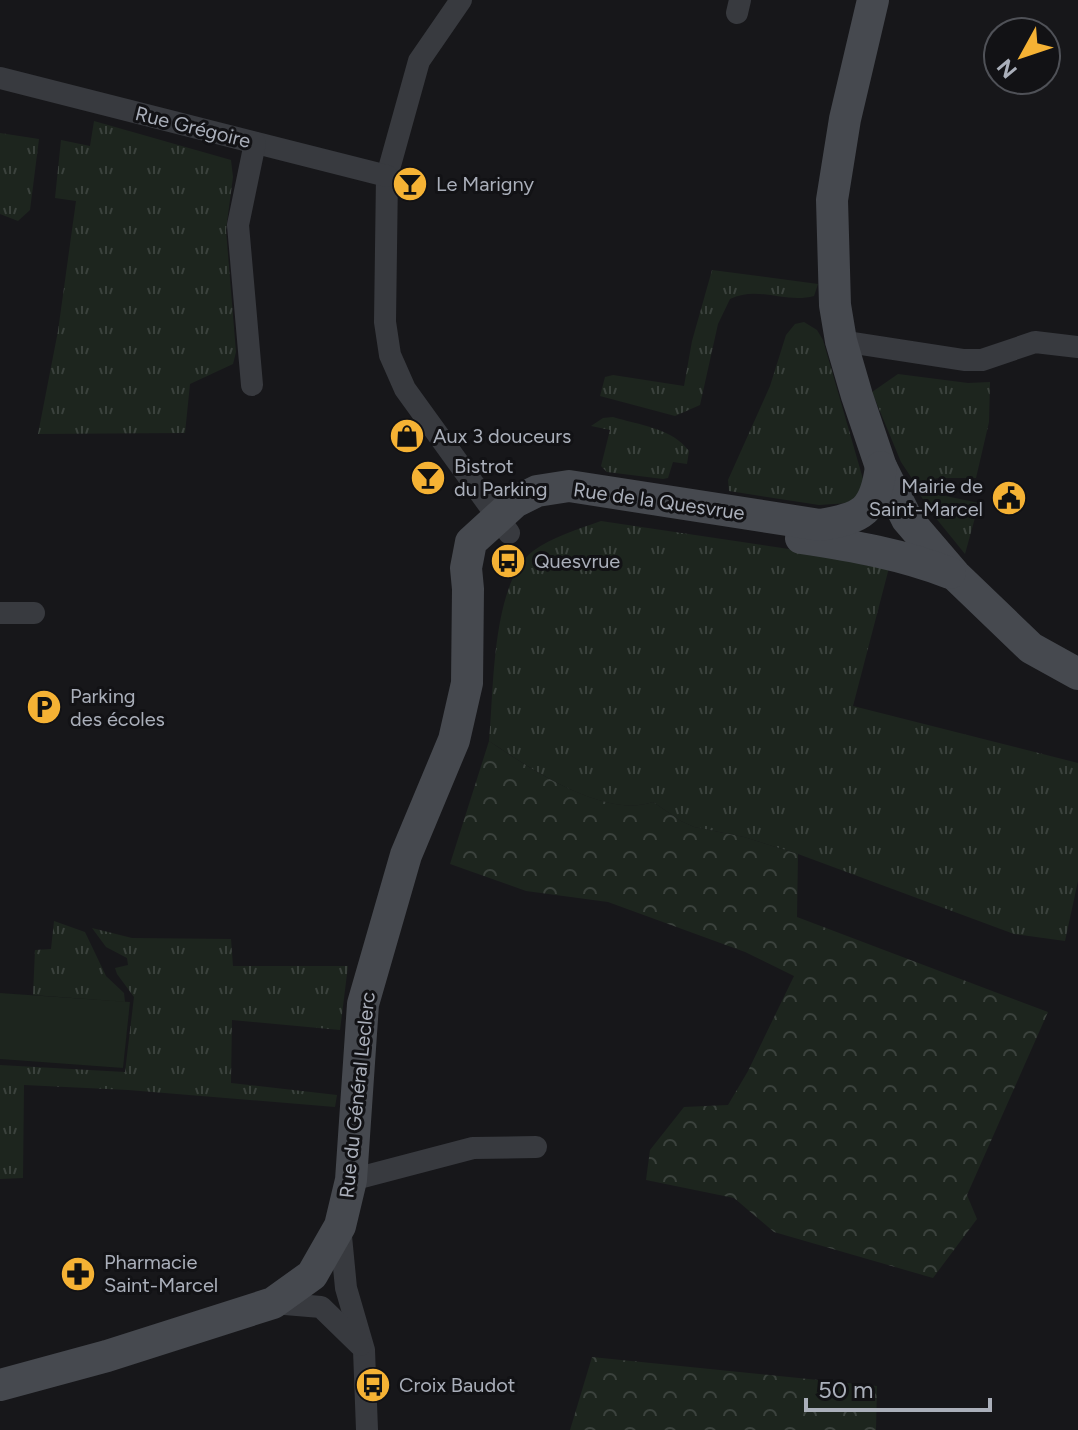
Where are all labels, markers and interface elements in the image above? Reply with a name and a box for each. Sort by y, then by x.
north arrow [982,16,1062,96]
text: N [991,53,1023,84]
street label: Rue Grégoire [133,101,253,153]
bar icon: Le Marigny [391,165,429,203]
place label: Le Marigny [436,172,535,196]
shop icon: Aux 3 douceurs [388,417,426,455]
place label: Aux 3 douceurs [433,424,571,448]
place label: Bistrot du Parking [454,454,547,501]
bar icon: Bistrot du Parking [409,459,447,497]
place label: Mairie de Saint-Marcel [869,474,983,521]
street label: Rue de la Quesvrue [572,477,746,525]
public building icon: Mairie de Saint-Marcel [990,479,1028,517]
bus stop icon: Quesvrue [489,542,527,580]
place label: Quesvrue [534,549,620,573]
place label: Parking des écoles [70,684,165,731]
parking icon: Parking des écoles [25,688,63,726]
street label: Rue du Général Leclerc [334,991,380,1199]
place label: Pharmacie Saint-Marcel [104,1250,218,1297]
pharmacy icon: Pharmacie Saint-Marcel [59,1255,97,1293]
scale bar [806,1362,990,1412]
bus stop icon: Croix Baudot [354,1366,392,1404]
place label: Croix Baudot [399,1373,515,1397]
text: 50 m [818,1375,874,1404]

